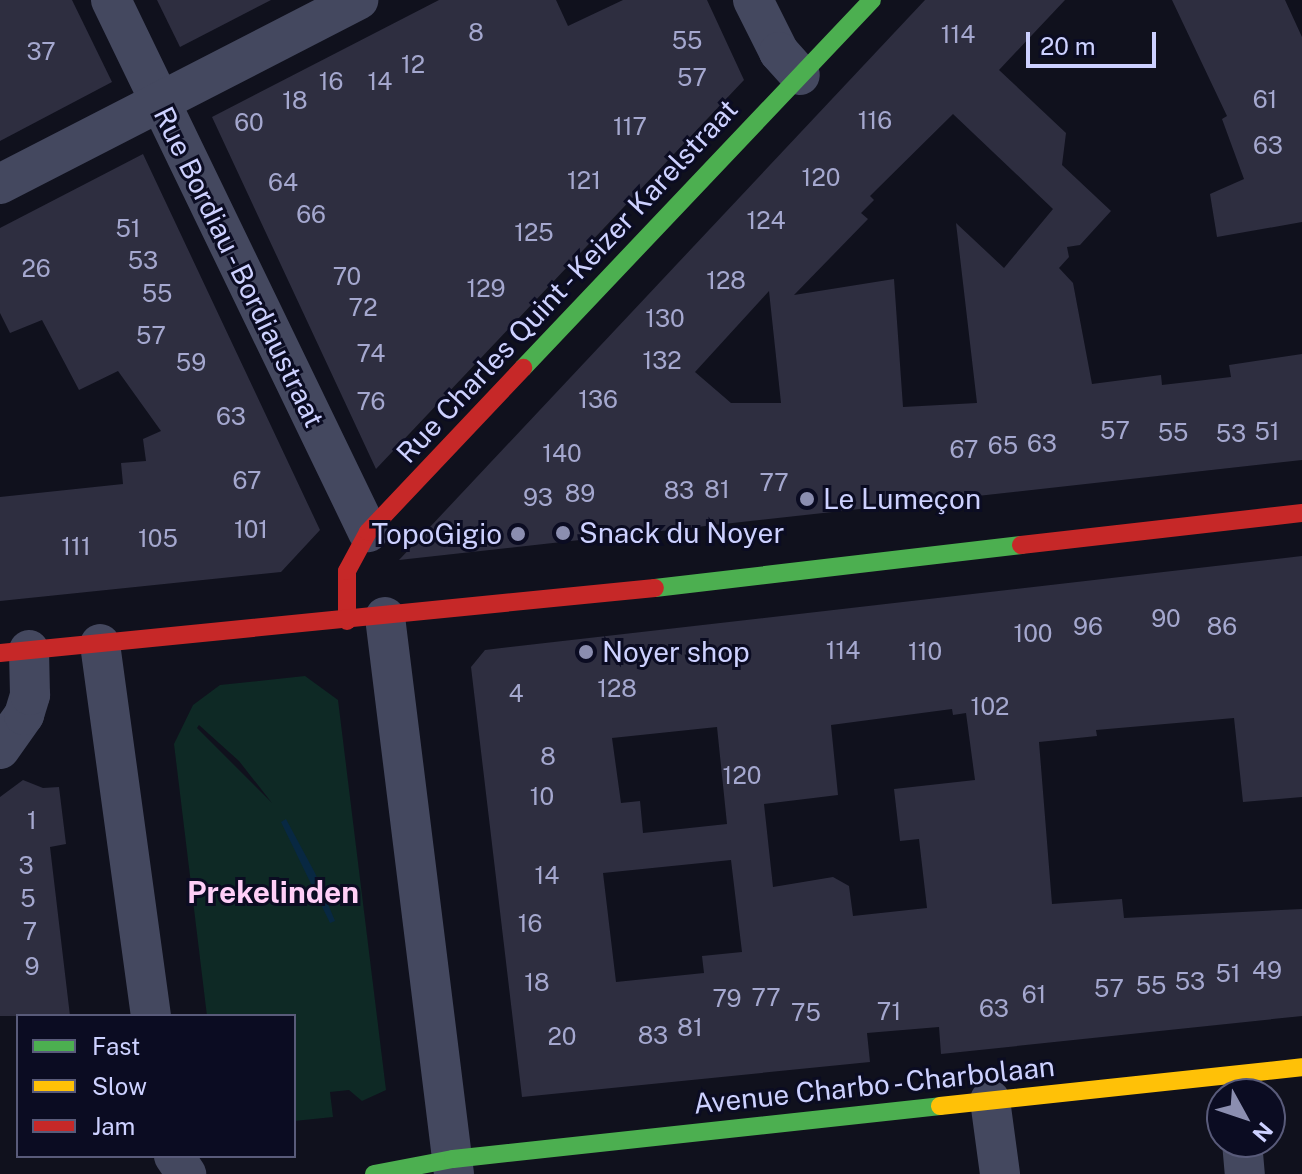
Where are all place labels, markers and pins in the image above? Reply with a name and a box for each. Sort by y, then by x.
place label: Le Lumeçon [823,482,981,516]
marker: Le Lumeçon [798,490,816,508]
place label: Snack du Noyer [579,516,785,550]
place label: TopoGigio [371,517,502,551]
marker: Snack du Noyer [554,524,572,542]
marker: TopoGigio [509,525,527,543]
place label: Noyer shop [602,635,750,669]
marker: Noyer shop [577,643,595,661]

